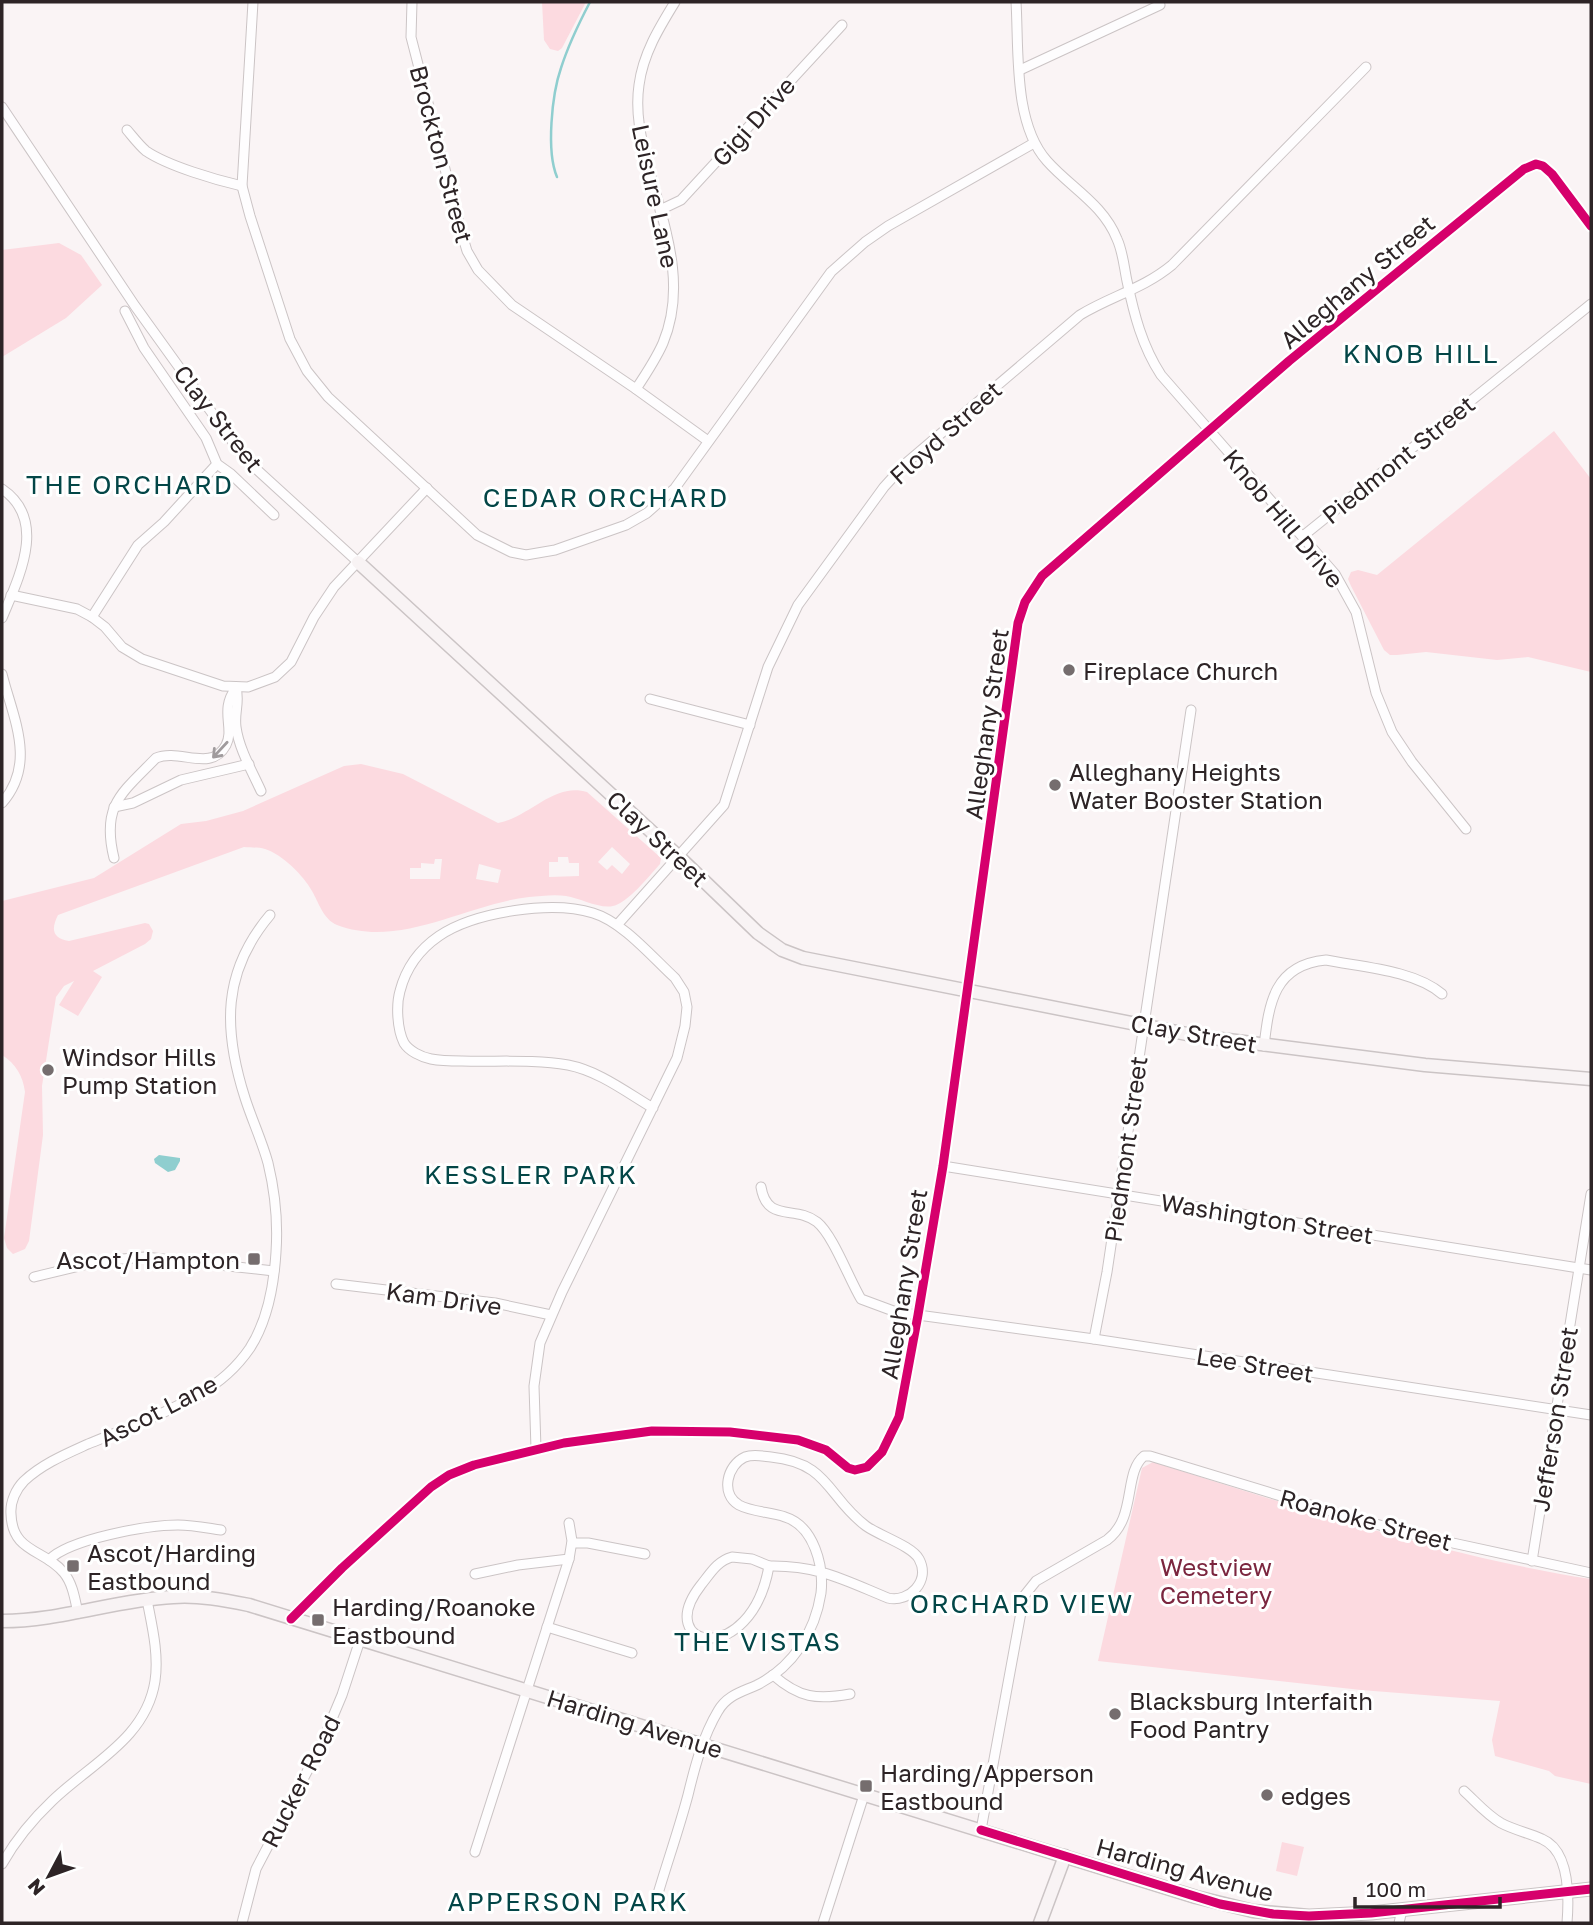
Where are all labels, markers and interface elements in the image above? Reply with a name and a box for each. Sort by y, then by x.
street label: Brockton Street [404,62,480,246]
street label: Gigi Drive [705,70,801,172]
street label: Leisure Lane [627,121,685,271]
street label: Alleghany Street [1274,208,1440,354]
district label: KNOB HILL [1343,338,1499,369]
street label: Clay Street [168,359,270,477]
street label: Floyd Street [883,374,1007,490]
street label: Piedmont Street [1316,389,1480,529]
street label: Knob Hill Drive [1218,443,1350,593]
district label: THE ORCHARD [26,469,234,500]
district label: CEDAR ORCHARD [483,482,729,513]
street label: Alleghany Street [958,627,1014,821]
place label: Fireplace Church [1083,656,1278,685]
marker: Fireplace Church [1061,662,1077,678]
one-way arrow [212,740,229,758]
place label: Alleghany Heights Water Booster Station [1069,757,1323,814]
marker: Alleghany Heights Water Booster Station [1047,777,1063,793]
street label: Clay Street [601,784,715,892]
street label: Clay Street [1129,1008,1259,1058]
place label: Windsor Hills Pump Station [62,1042,217,1099]
street label: Piedmont Street [1098,1054,1152,1244]
marker: Windsor Hills Pump Station [40,1062,56,1078]
district label: KESSLER PARK [424,1159,638,1190]
street label: Alleghany Street [874,1187,932,1381]
street label: Washington Street [1159,1187,1375,1249]
place label: Ascot/Hampton [56,1245,240,1274]
marker: Ascot/Hampton [246,1251,262,1267]
street label: Kam Drive [384,1276,504,1320]
street label: Jefferson Street [1525,1325,1583,1513]
street label: Lee Street [1194,1340,1316,1388]
street label: Ascot Lane [94,1368,222,1452]
street label: Roanoke Street [1277,1482,1455,1556]
place label: Ascot/Harding Eastbound [87,1538,256,1595]
park label: Westview Cemetery [1160,1552,1272,1609]
marker: Ascot/Harding Eastbound [65,1558,81,1574]
district label: ORCHARD VIEW [910,1588,1134,1619]
place label: Harding/Roanoke Eastbound [332,1592,535,1649]
marker: Harding/Roanoke Eastbound [310,1612,326,1628]
district label: THE VISTAS [674,1626,842,1657]
street label: Harding Avenue [544,1682,726,1764]
place label: Blacksburg Interfaith Food Pantry [1129,1686,1373,1743]
marker: Blacksburg Interfaith Food Pantry [1107,1706,1123,1722]
street label: Rucker Road [254,1710,346,1852]
place label: Harding/Apperson Eastbound [880,1758,1094,1815]
marker: Harding/Apperson Eastbound [858,1778,874,1794]
place label: edges [1281,1781,1351,1810]
marker: edges [1259,1787,1275,1803]
street label: Harding Avenue [1093,1831,1277,1907]
north arrow [14,1841,84,1911]
scale bar [1355,1866,1500,1910]
text: N [22,1874,49,1900]
text: 100 m [1366,1876,1426,1902]
district label: APPERSON PARK [447,1886,689,1917]

